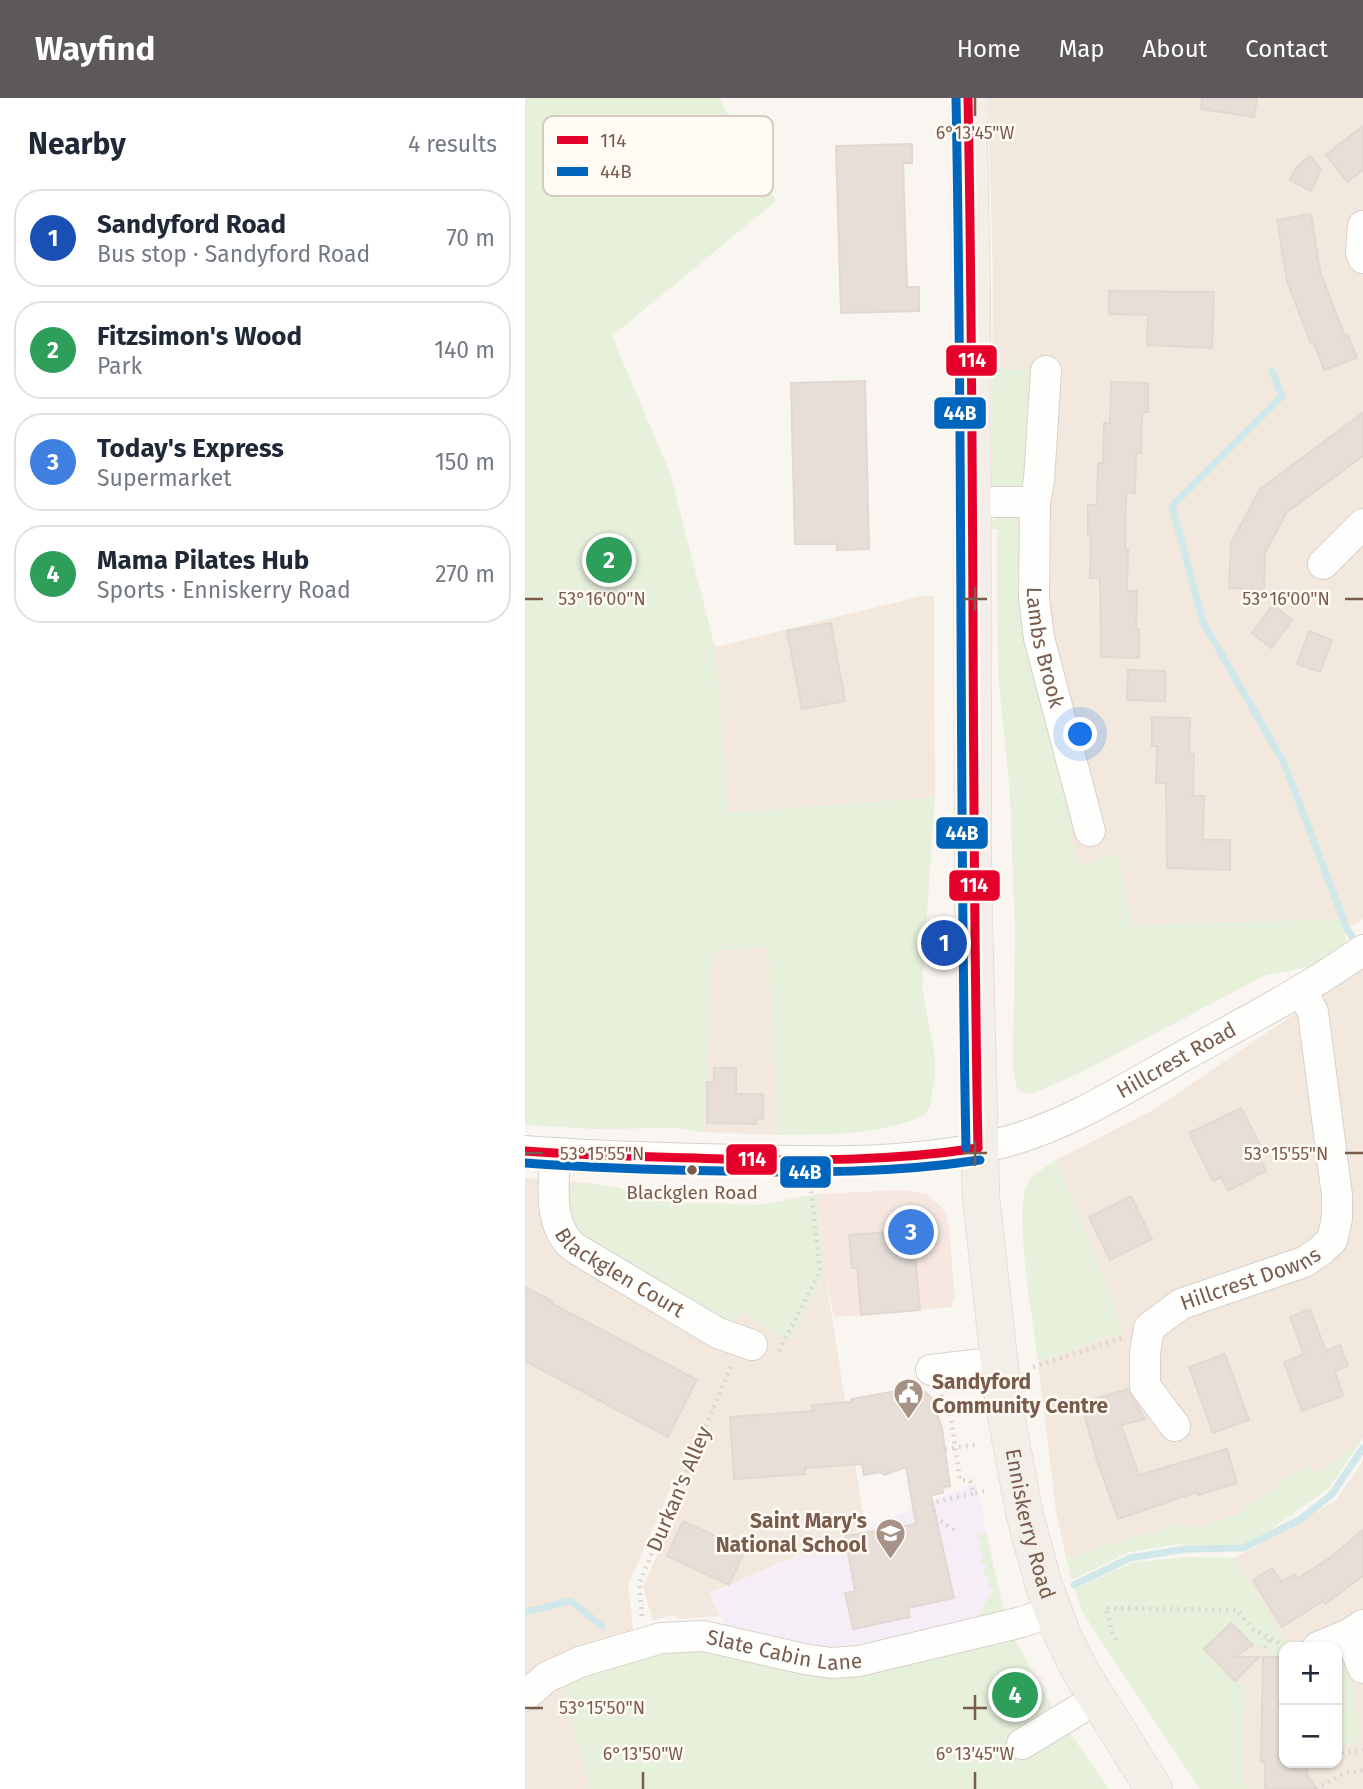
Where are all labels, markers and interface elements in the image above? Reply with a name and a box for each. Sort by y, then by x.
text: Wayfind [35,29,155,69]
text: Home [957,35,1021,63]
text: Map [1059,35,1105,63]
text: About [1143,35,1207,63]
text: Contact [1245,35,1328,63]
legend [543,116,773,196]
text: 6°13'45"W [936,122,1015,144]
text: Nearby [28,126,126,162]
text: 114 [600,129,626,152]
text: 4 results [408,130,497,158]
text: 44B [600,160,632,183]
text: Sandyford Road [97,209,286,240]
text: 1 [48,224,58,252]
text: 70 m [446,224,495,252]
text: Bus stop · Sandyford Road [97,240,370,268]
text: Fitzsimon's Wood [97,321,302,352]
text: 2 [47,336,59,364]
text: 140 m [434,336,495,364]
line badge: 114 [945,344,998,377]
text: 114 [958,349,986,372]
text: Park [97,352,142,380]
line badge: 44B [933,396,987,430]
text: 44B [943,402,977,425]
text: Today's Express [97,433,284,464]
text: 3 [47,448,59,476]
text: 150 m [435,448,495,476]
text: Supermarket [97,464,232,492]
pin: 2 [586,534,632,586]
text: Mama Pilates Hub [97,545,309,576]
text: 4 [47,560,60,588]
text: 270 m [435,560,495,588]
text: Sports · Enniskerry Road [97,576,351,604]
street label: Lambs Brook [1021,587,1070,711]
text: 53°16'00"N [558,588,646,610]
text: 53°16'00"N [1242,588,1330,610]
your location [1063,717,1097,751]
line badge: 44B [935,816,989,850]
text: 44B [945,822,979,845]
line badge: 114 [948,869,1001,902]
text: 114 [960,874,988,897]
pin: 1 [921,917,967,969]
street label: Hillcrest Road [1112,1016,1241,1104]
text: 53°15'55"N [560,1143,644,1165]
line badge: 114 [725,1143,778,1176]
text: 53°15'55"N [1244,1143,1328,1165]
text: 114 [738,1148,766,1171]
line badge: 44B [779,1155,832,1189]
text: 44B [788,1161,822,1184]
marker: Blackglen Road [685,1163,699,1177]
place label: Blackglen Road [626,1181,758,1204]
pin: 3 [888,1206,934,1258]
street label: Blackglen Court [549,1223,690,1323]
street label: Hillcrest Downs [1177,1241,1326,1316]
place label: Sandyford Community Centre [932,1369,1109,1419]
public building icon: Sandyford Community Centre [892,1377,926,1421]
street label: Durkan's Alley [641,1422,717,1556]
street label: Enniskerry Road [1000,1446,1061,1603]
place label: Saint Mary's National School [716,1508,868,1558]
school or university icon: Saint Mary's National School [873,1516,907,1560]
street label: Slate Cabin Lane [704,1624,863,1676]
map controls [1279,1642,1342,1768]
button: + [1279,1642,1342,1705]
pin: 4 [992,1669,1038,1721]
text: 53°15'50"N [559,1697,645,1719]
button: − [1279,1705,1342,1768]
text: 6°13'50"W [603,1743,683,1765]
text: 6°13'45"W [936,1743,1015,1765]

